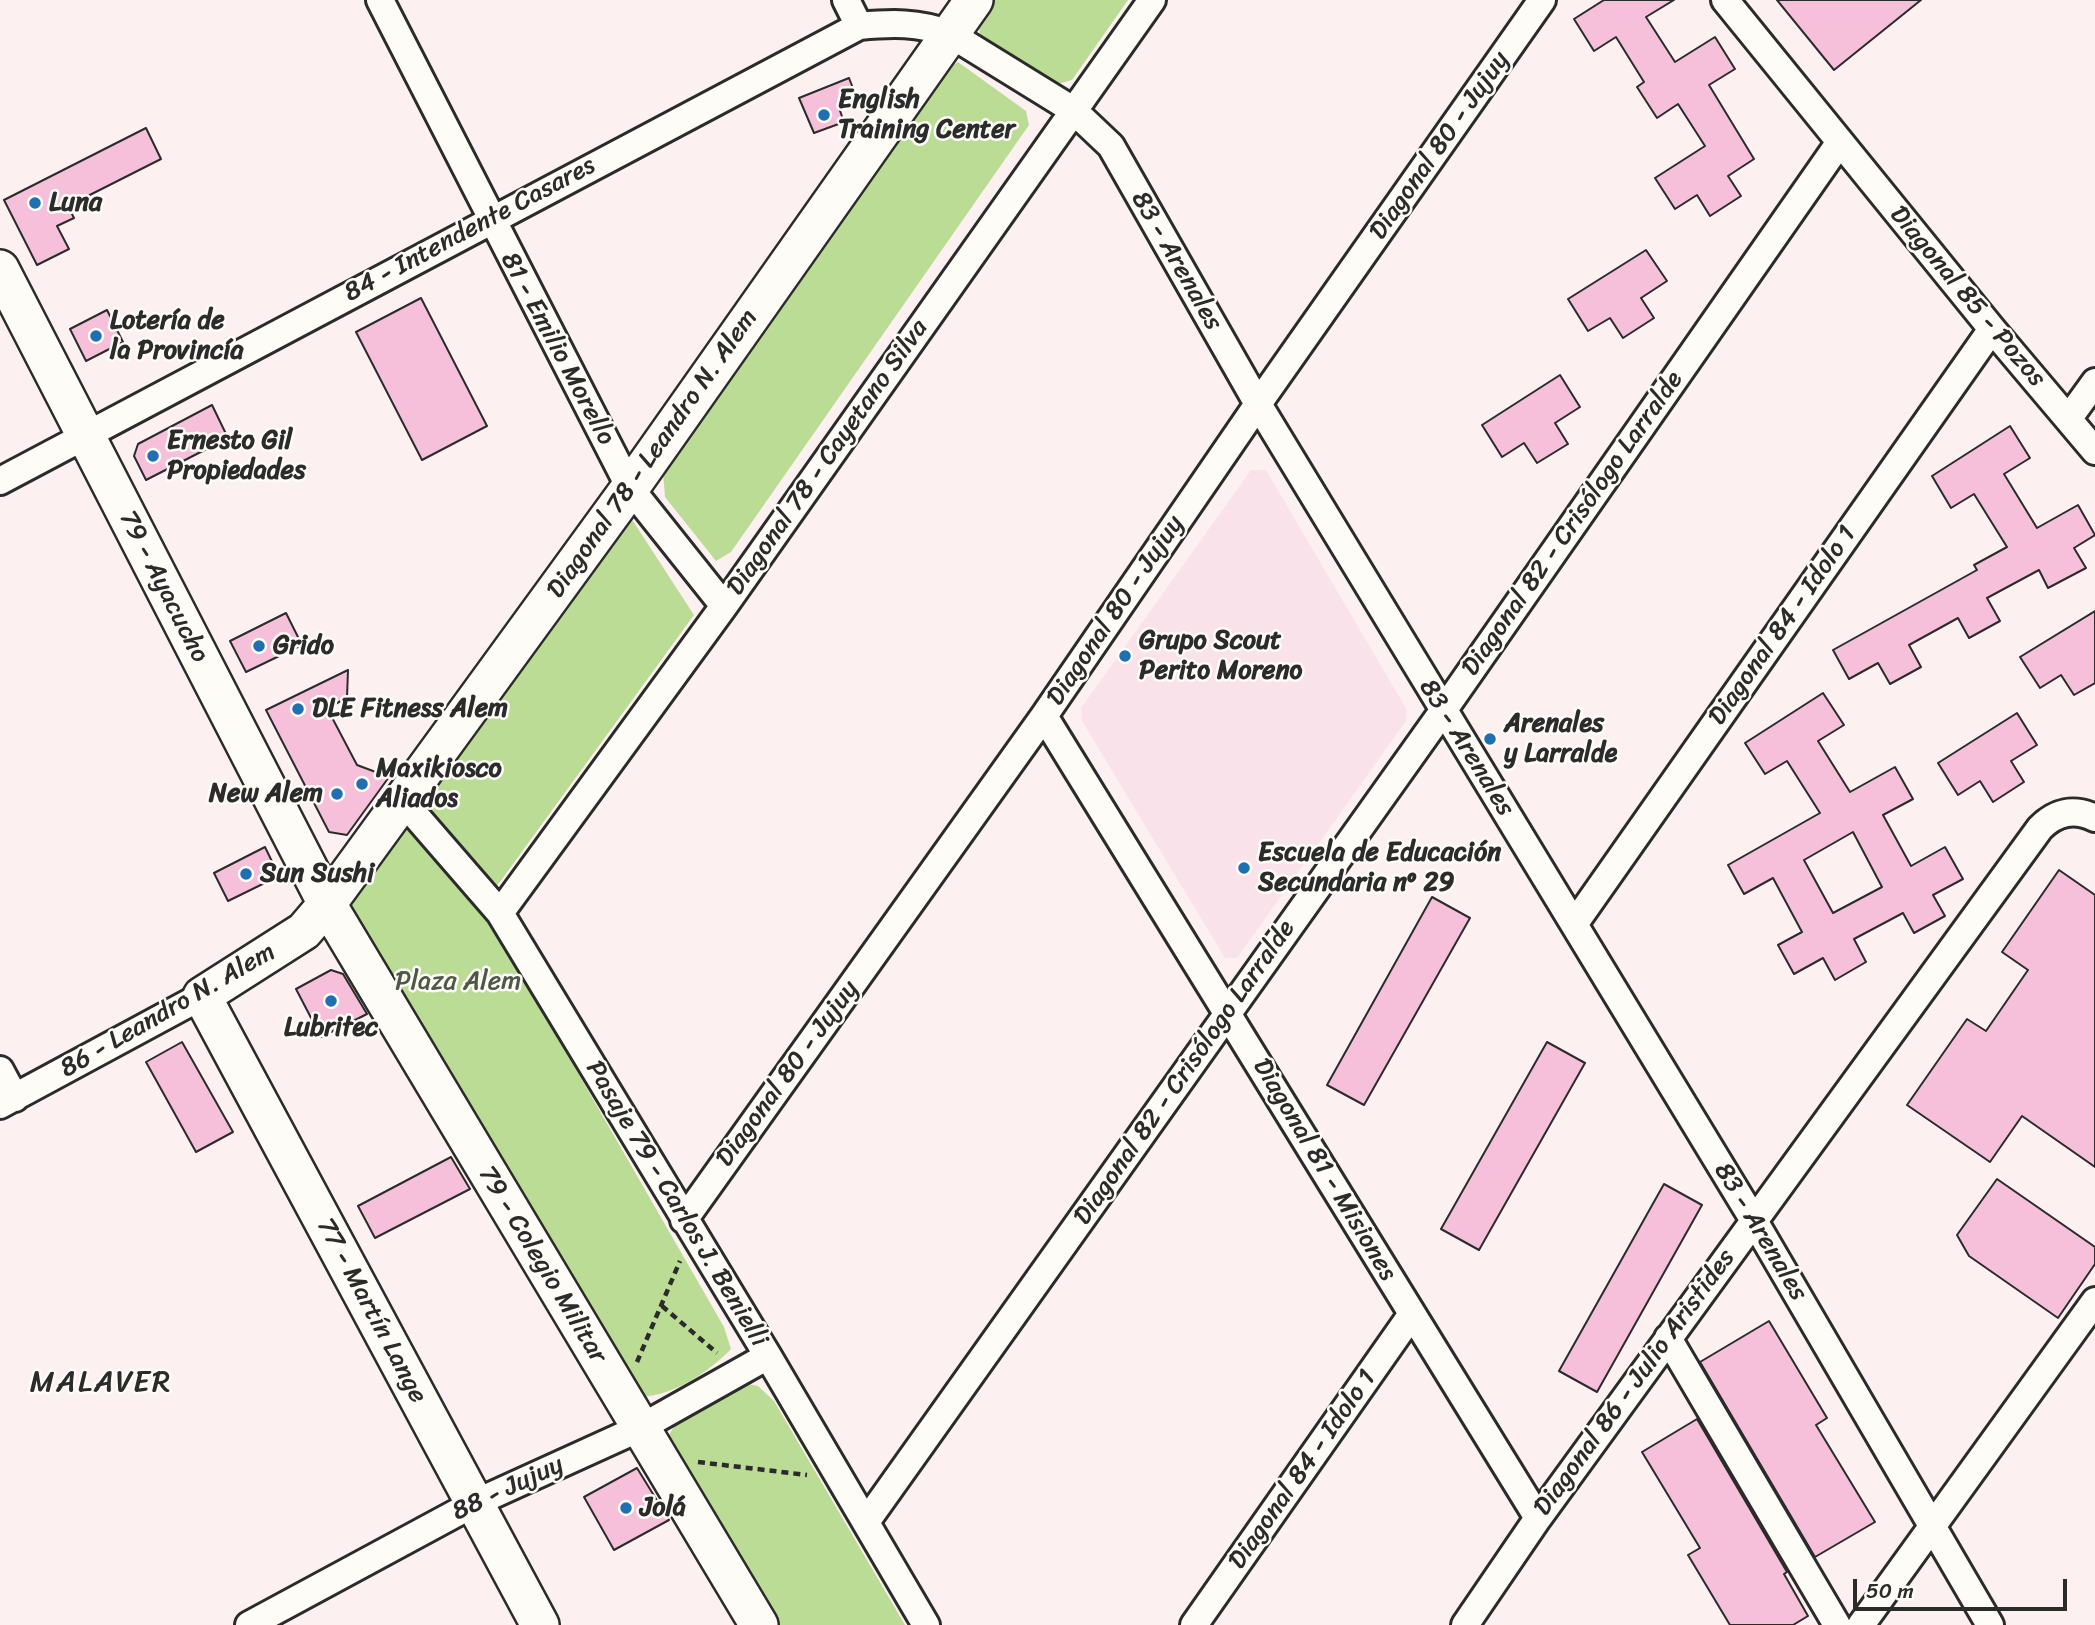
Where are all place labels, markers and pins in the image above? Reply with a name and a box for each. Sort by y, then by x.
place label: English Training Center [838,84,1015,146]
marker: English Training Center [816,107,832,123]
place label: Luna [49,187,102,219]
marker: Luna [27,195,43,211]
place label: Lotería de la Provincía [110,305,243,366]
marker: Lotería de la Provincía [88,328,104,344]
place label: Ernesto Gil Propiedades [167,425,306,486]
marker: Ernesto Gil Propiedades [145,448,161,464]
place label: Grupo Scout Perito Moreno [1139,625,1302,686]
place label: Grido [273,630,334,662]
marker: Grido [251,638,267,654]
marker: Grupo Scout Perito Moreno [1117,648,1133,664]
place label: DLE Fitness Alem [312,693,508,725]
marker: DLE Fitness Alem [290,701,306,717]
place label: Arenales y Larralde [1504,708,1617,770]
marker: Arenales y Larralde [1482,731,1498,747]
place label: Maxikiosco Aliados [376,753,502,814]
marker: Maxikiosco Aliados [354,776,370,792]
place label: New Alem [209,778,323,810]
marker: New Alem [329,786,345,802]
place label: Escuela de Educación Secundaria nº 29 [1258,837,1501,898]
place label: Sun Sushi [260,858,374,890]
marker: Escuela de Educación Secundaria nº 29 [1236,860,1252,876]
marker: Sun Sushi [238,866,254,882]
marker: Lubritec [323,993,339,1009]
place label: Lubritec [284,1012,378,1044]
place label: Jolá [640,1492,686,1524]
marker: Jolá [618,1500,634,1516]

